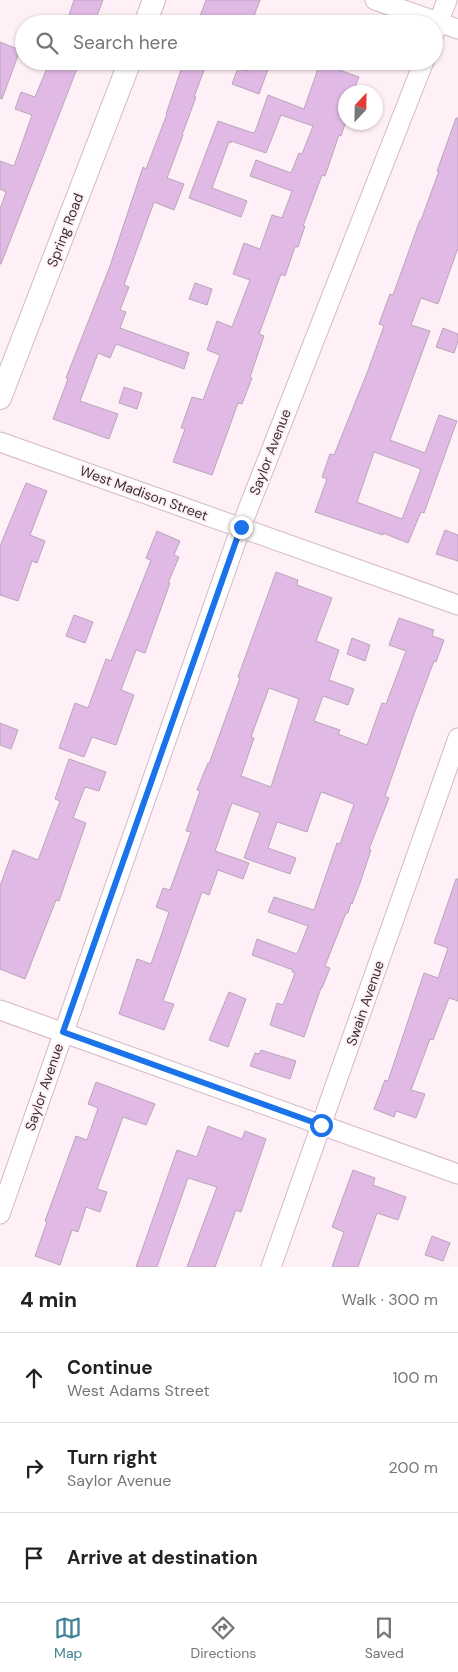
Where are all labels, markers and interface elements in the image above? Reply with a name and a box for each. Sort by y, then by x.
search box [15,15,443,70]
icon: search [33,29,61,57]
text: Search here [73,30,178,55]
north arrow [338,85,383,130]
street label: Spring Road [43,191,87,269]
street label: Saylor Avenue [245,406,295,498]
street label: West Madison Street [77,461,211,525]
route end [230,516,253,539]
street label: Swain Avenue [342,958,388,1048]
street label: Saylor Avenue [21,1041,67,1133]
route start [310,1114,333,1137]
text: 4 min [20,1286,77,1314]
text: Walk · 300 m [341,1289,438,1310]
text: Continue [67,1355,153,1380]
icon: ahead [20,1364,48,1392]
text: 100 m [393,1367,438,1388]
text: West Adams Street [67,1380,210,1401]
text: Turn right [67,1445,157,1470]
icon: right [20,1454,48,1482]
text: 200 m [389,1457,438,1478]
text: Saylor Avenue [67,1470,171,1491]
icon: arrive [20,1544,48,1572]
text: Arrive at destination [67,1545,258,1570]
tab: Map [54,1614,82,1662]
tab: Directions [191,1614,256,1662]
tab: Saved [365,1614,404,1662]

